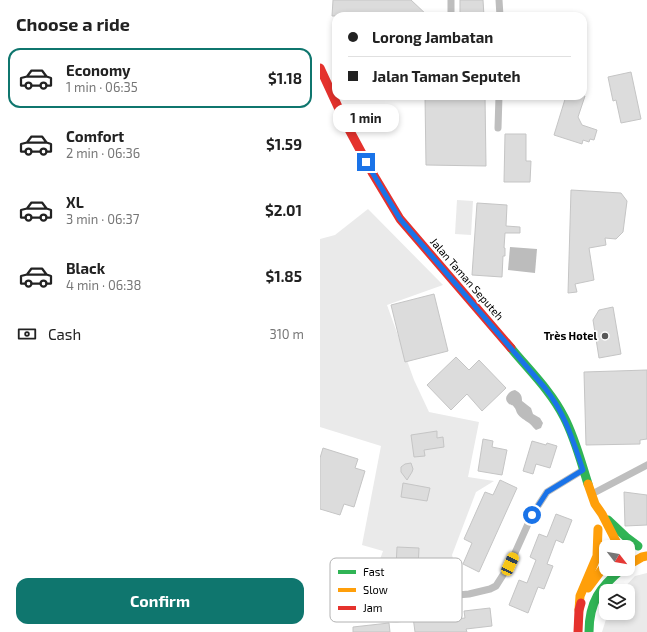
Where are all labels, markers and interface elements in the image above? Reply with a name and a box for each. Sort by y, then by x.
text: Choose a ride [16,13,130,35]
text: Lorong Jambatan [372,28,493,46]
icon: car [18,60,54,96]
text: Economy [66,61,131,79]
text: Jalan Taman Seputeh [372,67,521,85]
text: $1.18 [268,69,302,87]
text: 1 min · 06:35 [66,79,138,95]
callout: 1 min [333,104,399,132]
text: 1 min [350,110,382,126]
icon: car [18,126,54,162]
text: Comfort [66,127,124,145]
text: $1.59 [266,135,302,153]
text: 2 min · 06:36 [66,145,140,161]
route end [357,153,375,171]
icon: car [18,192,54,228]
text: XL [66,193,84,211]
text: $2.01 [265,201,302,219]
text: 3 min · 06:37 [66,211,139,227]
street label: Jalan Taman Seputeh [428,235,507,322]
icon: car [18,258,54,294]
text: Black [66,259,105,277]
text: $1.85 [266,267,302,285]
text: 4 min · 06:38 [66,277,141,293]
icon: cash [16,323,38,345]
text: Cash [48,325,81,343]
text: 310 m [269,326,304,342]
place label: Très Hotel [544,329,597,342]
marker: Très Hotel [600,331,610,341]
route start [523,506,541,524]
north arrow [599,540,635,576]
map controls [599,540,635,620]
car [499,551,521,577]
legend [330,558,462,622]
text: Fast [363,565,385,578]
button: Confirm [16,578,304,624]
text: Slow [363,583,388,596]
button: layers [599,584,635,620]
text: Jam [363,601,382,614]

